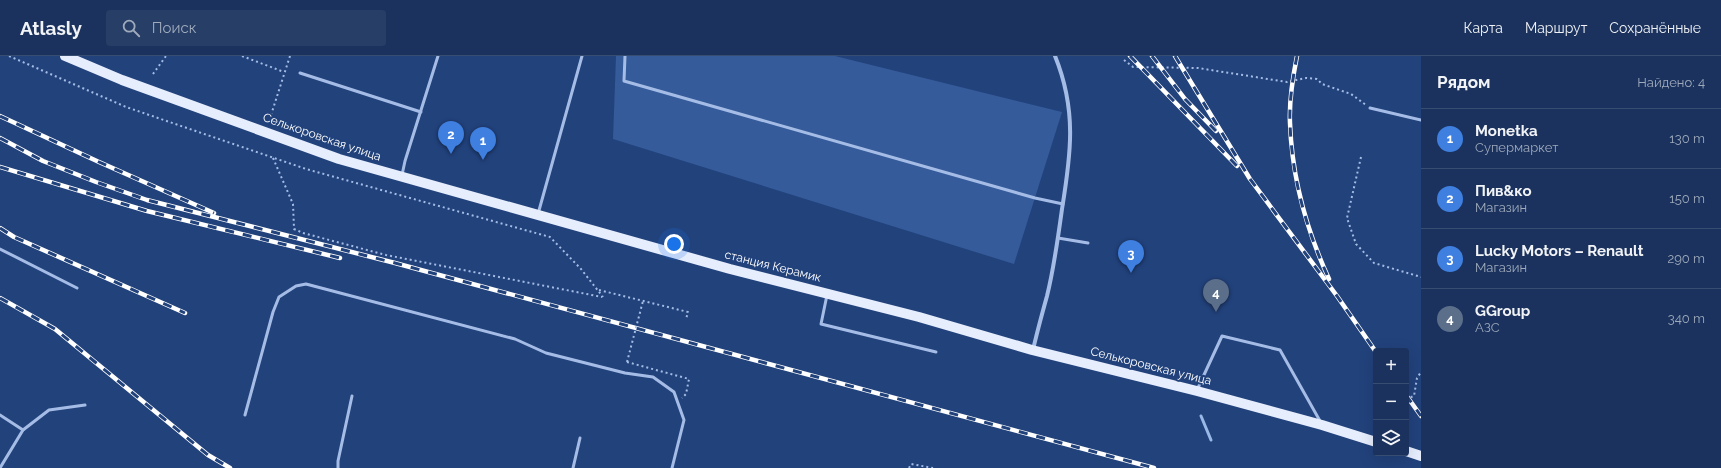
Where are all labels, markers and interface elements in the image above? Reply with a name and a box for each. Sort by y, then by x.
search box [106,10,386,46]
text: Atlasly [20,17,82,39]
icon: search [120,17,142,39]
text: Поиск [152,19,196,37]
text: Карта [1464,20,1503,36]
text: Маршрут [1525,20,1587,36]
text: Сохранённые [1609,20,1701,36]
text: Рядом [1437,72,1490,92]
text: Найдено: 4 [1637,75,1705,90]
street label: Селькоровская улица [261,110,383,164]
pin: 2 [438,121,464,154]
text: Monetka [1475,122,1538,140]
pin: 1 [470,127,496,160]
text: 1 [1447,131,1453,146]
text: 130 m [1669,131,1705,146]
text: Супермаркет [1475,140,1558,155]
text: Пив&ко [1475,182,1532,200]
text: 2 [1446,191,1454,206]
text: 150 m [1669,191,1705,206]
text: Магазин [1475,200,1527,215]
your location [664,234,684,254]
pin: 3 [1118,240,1144,273]
text: Lucky Motors – Renault [1475,242,1643,260]
street label: станция Керамик [723,247,823,285]
text: 3 [1446,251,1454,266]
text: 290 m [1667,251,1705,266]
text: Магазин [1475,260,1527,275]
pin: 4 [1203,279,1229,312]
text: GGroup [1475,302,1530,320]
text: 4 [1446,311,1454,326]
text: 340 m [1668,311,1705,326]
text: АЗС [1475,320,1500,335]
street label: Селькоровская улица [1089,344,1213,388]
map controls [1373,348,1409,456]
button: + [1373,348,1409,384]
button: − [1373,384,1409,420]
button: layers [1373,420,1409,456]

